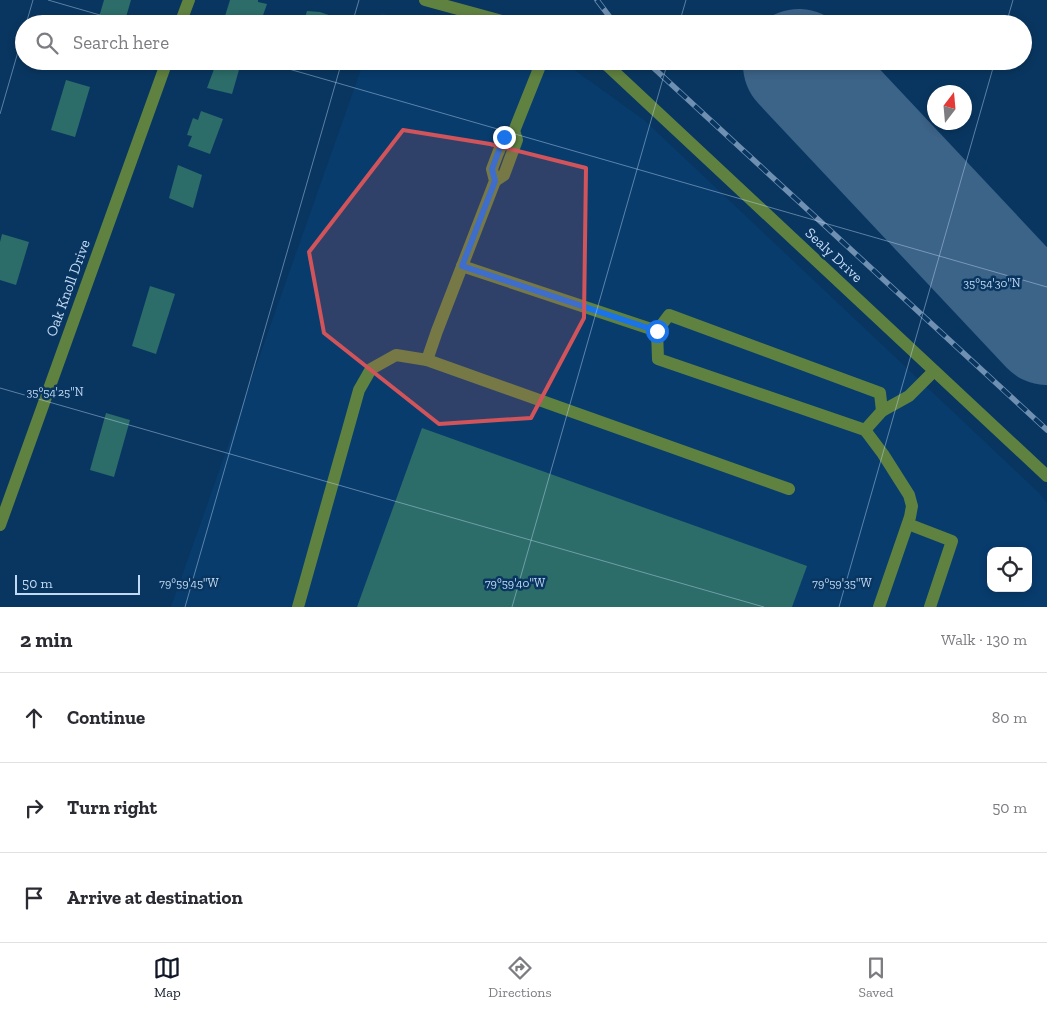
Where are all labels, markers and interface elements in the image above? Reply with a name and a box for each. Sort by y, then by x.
search box [15,15,1032,70]
icon: search [33,29,61,57]
text: Search here [73,31,169,54]
north arrow [927,85,972,130]
route end [493,126,516,149]
street label: Sealy Drive [801,224,867,286]
street label: Oak Knoll Drive [42,237,94,339]
text: 35°54'30"N [963,276,1021,290]
route start [646,320,669,343]
text: 35°54'25"N [26,385,84,399]
map controls [987,547,1032,592]
button: locate [987,547,1032,592]
scale bar [15,572,140,595]
text: 50 m [22,575,53,592]
text: 79°59'45"W [159,576,219,590]
text: 79°59'40"W [485,576,546,590]
text: 79°59'35"W [812,576,872,590]
text: 2 min [20,627,72,652]
text: Walk · 130 m [941,630,1027,649]
icon: ahead [20,704,48,732]
text: Continue [67,706,145,729]
text: 80 m [992,708,1027,727]
icon: right [20,794,48,822]
text: Turn right [67,796,157,819]
text: 50 m [992,798,1027,817]
icon: arrive [20,884,48,912]
text: Arrive at destination [67,886,243,909]
tab: Map [153,954,181,1001]
tab: Directions [488,954,552,1001]
tab: Saved [858,954,894,1001]

